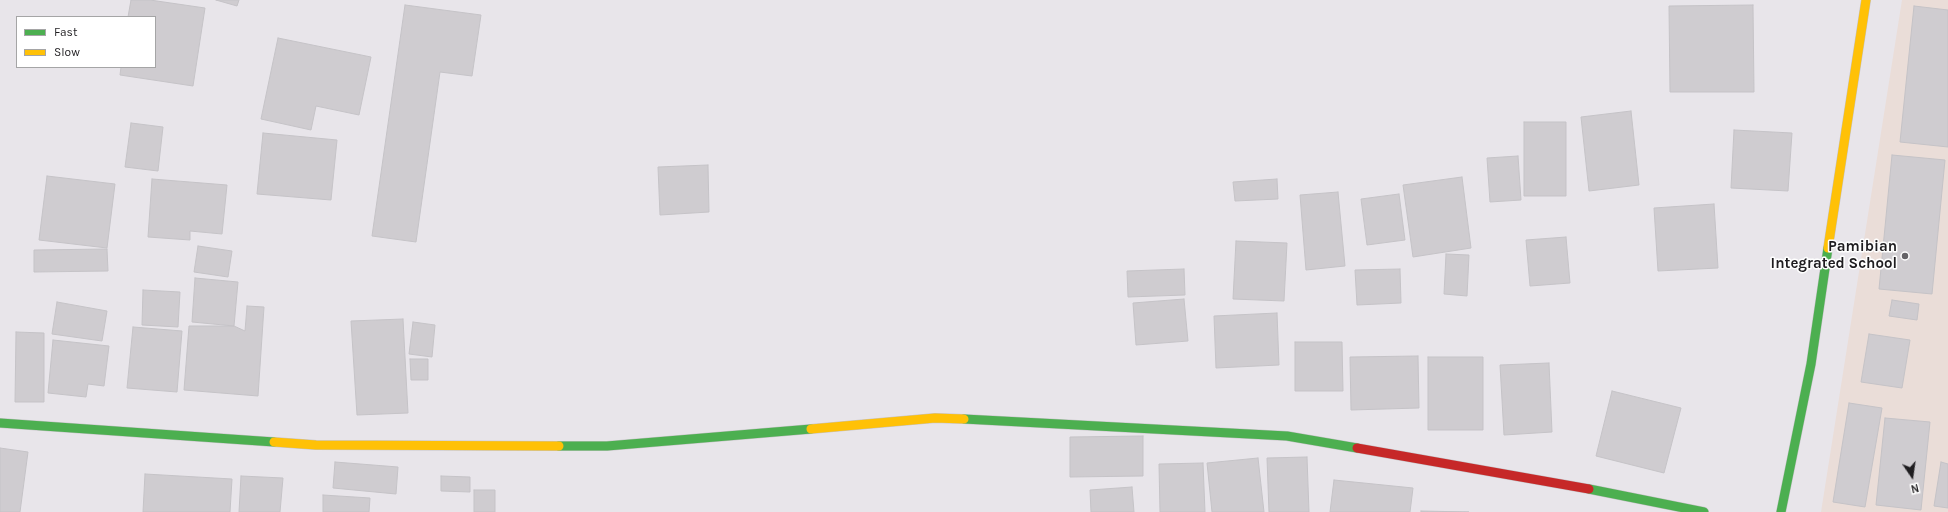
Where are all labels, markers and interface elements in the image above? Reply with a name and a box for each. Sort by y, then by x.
legend [16,16,156,68]
text: Fast [54,25,77,39]
text: Slow [54,45,80,59]
place label: Pamibian Integrated School [1771,238,1897,273]
marker: Pamibian Integrated School [1900,251,1910,261]
north arrow [1892,456,1932,496]
text: N [1910,481,1920,495]

